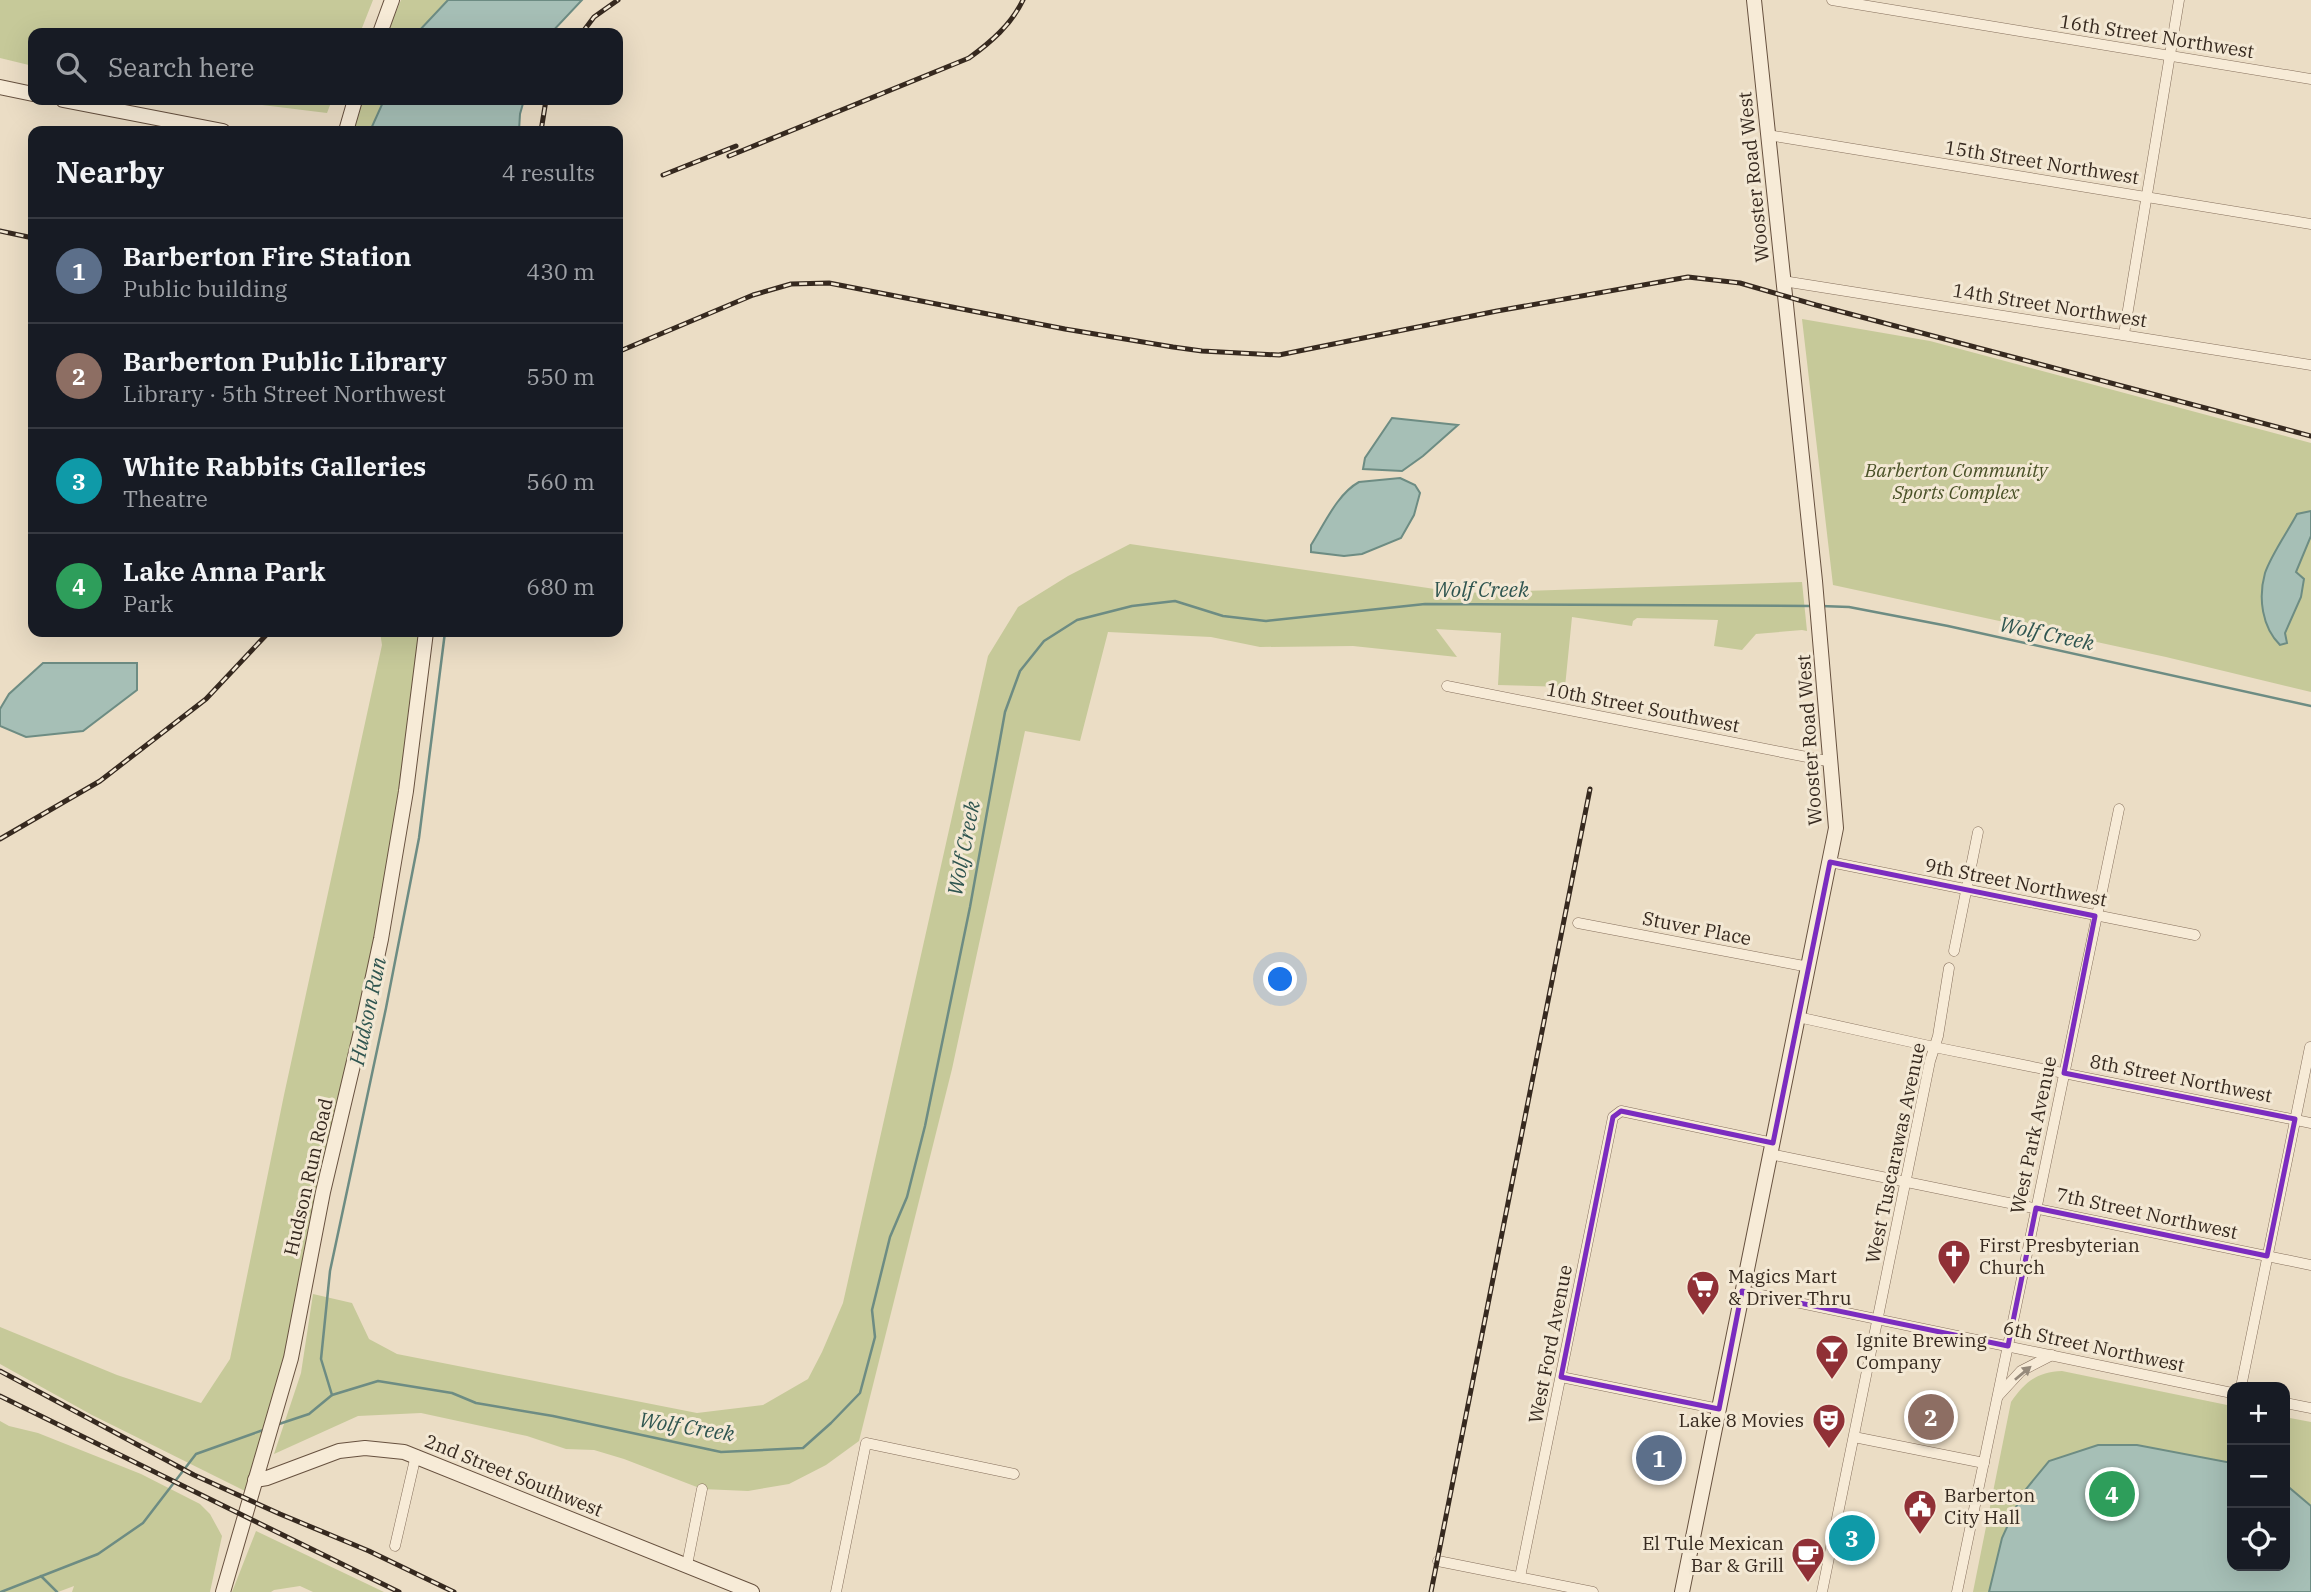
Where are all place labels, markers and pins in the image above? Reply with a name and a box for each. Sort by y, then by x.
place label: First Presbyterian Church [1979,1233,2140,1279]
church icon: First Presbyterian Church [1935,1237,1973,1286]
place label: Magics Mart & Driver Thru [1728,1264,1852,1310]
supermarket icon: Magics Mart & Driver Thru [1684,1268,1722,1317]
place label: Ignite Brewing Company [1856,1328,1988,1374]
bar icon: Ignite Brewing Company [1813,1332,1851,1381]
pin: 2 [1908,1391,1954,1443]
theatre icon: Lake 8 Movies [1810,1401,1848,1450]
place label: Lake 8 Movies [1678,1408,1804,1432]
pin: 1 [1636,1432,1682,1484]
pin: 4 [2089,1468,2135,1520]
place label: Barberton City Hall [1944,1483,2035,1529]
public building icon: Barberton City Hall [1901,1487,1939,1536]
pin: 3 [1829,1512,1875,1564]
place label: El Tule Mexican Bar & Grill [1642,1531,1784,1577]
cafe icon: El Tule Mexican Bar & Grill [1789,1535,1827,1584]

